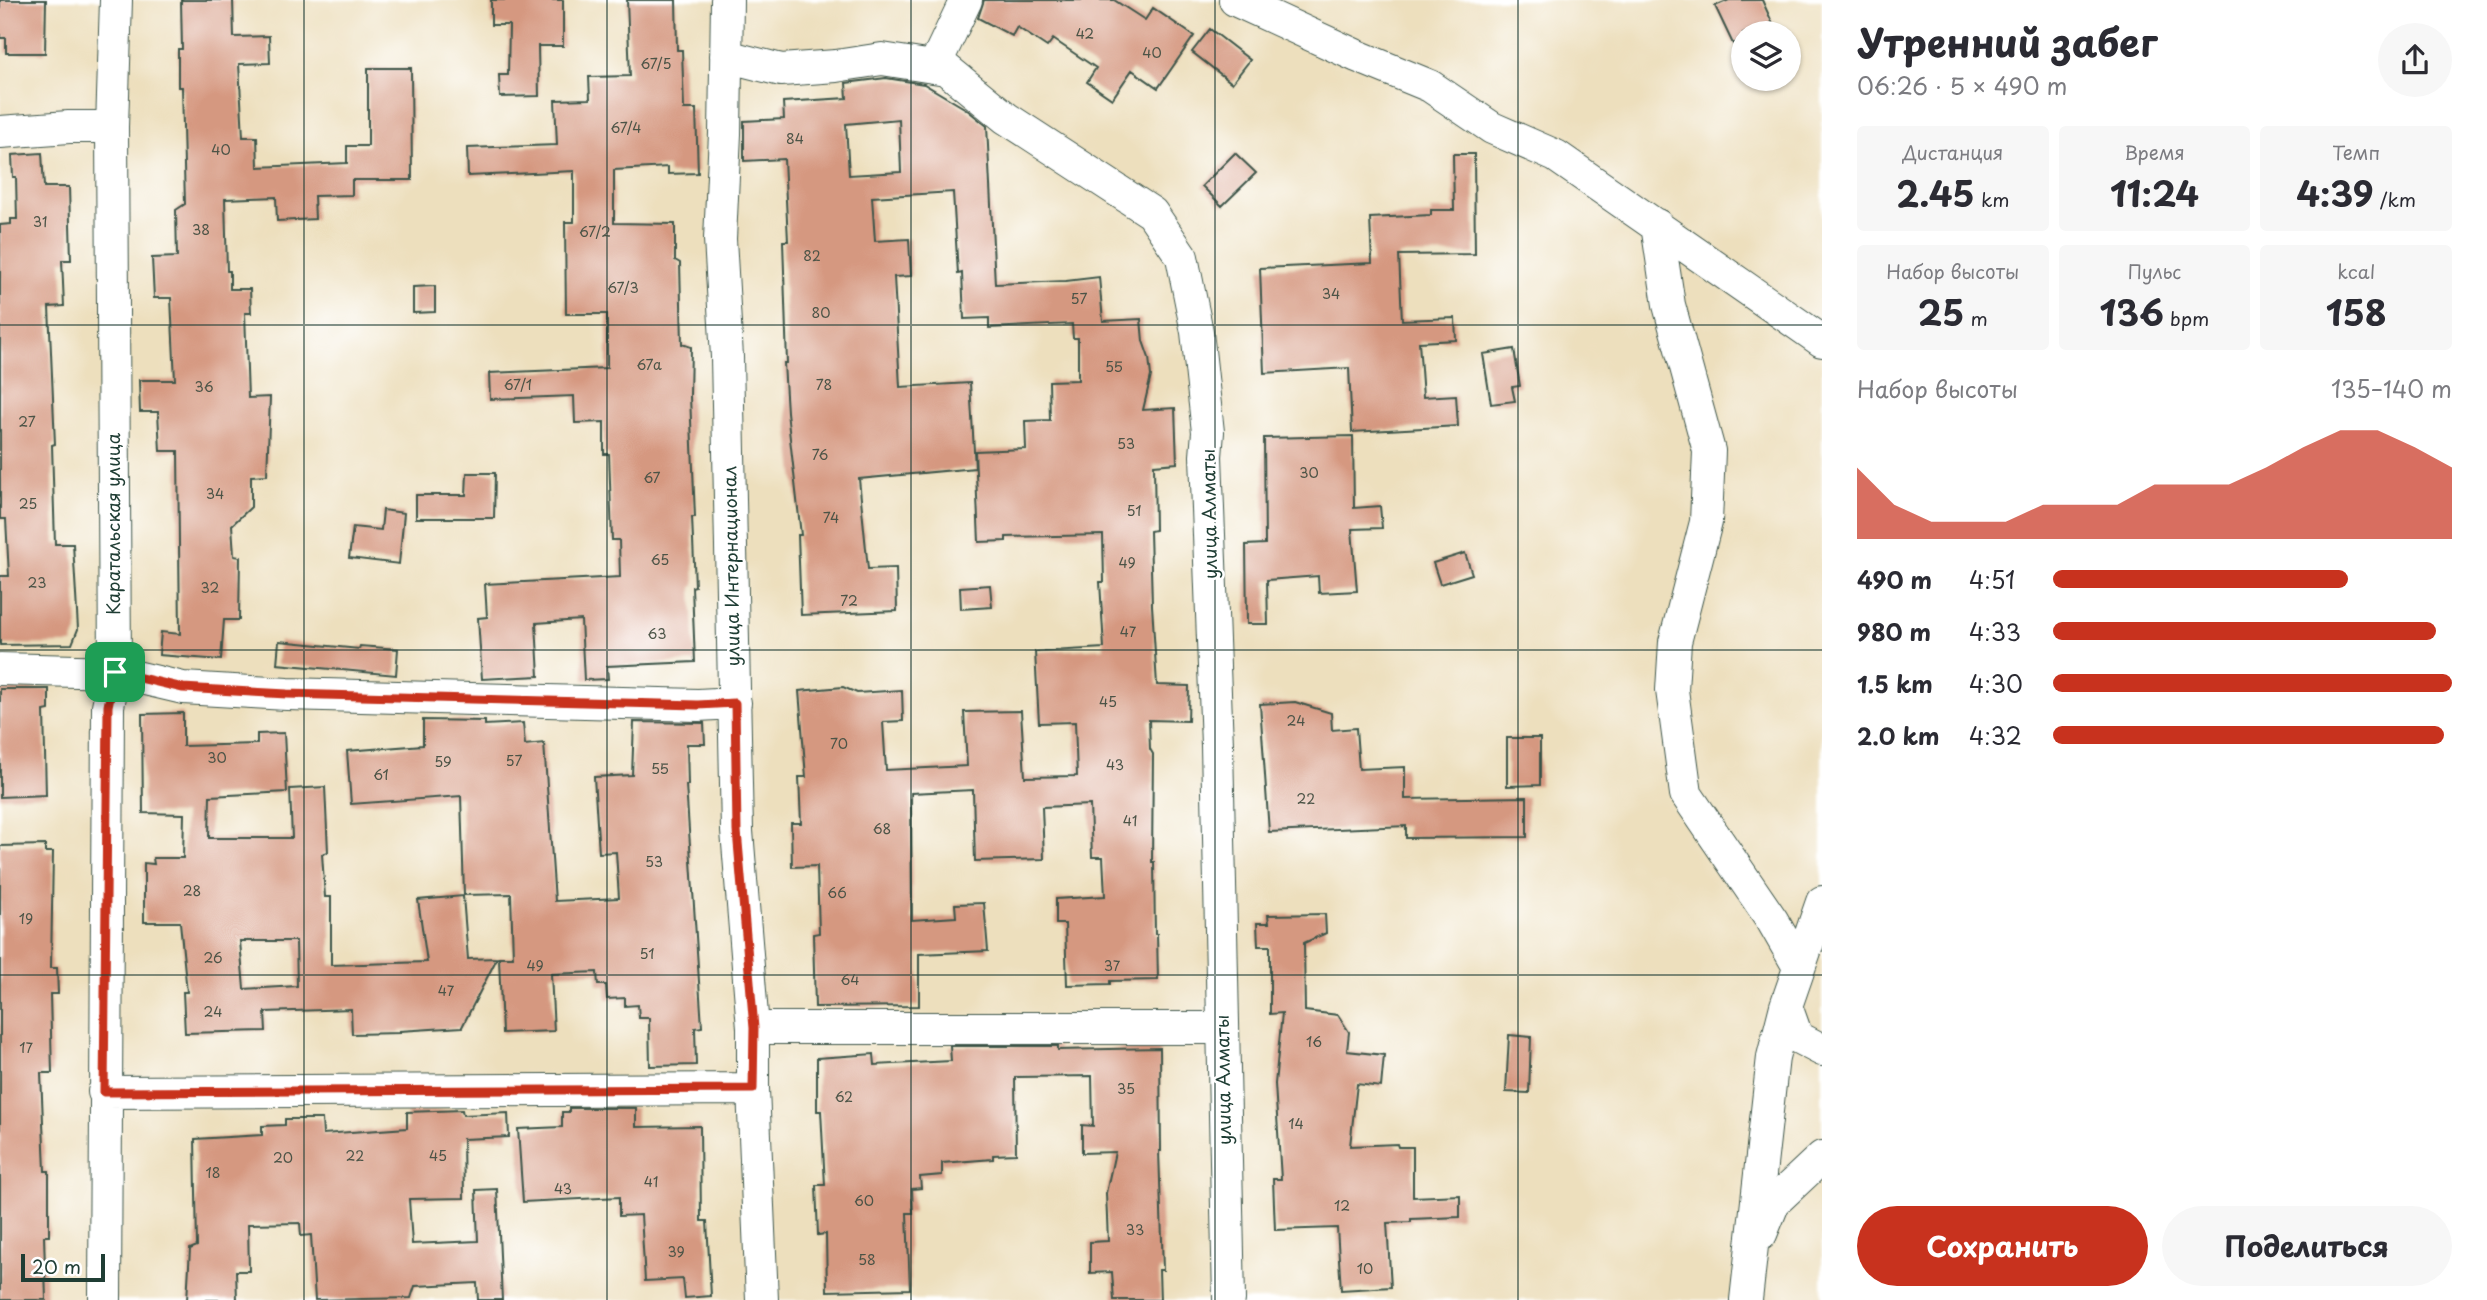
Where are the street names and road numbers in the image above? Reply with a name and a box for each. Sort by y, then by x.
street label: Каратальская улица [99,432,126,615]
street label: улица Алматы [1194,449,1223,579]
street label: улица Интернационал [715,466,746,667]
street label: улица Алматы [1208,1015,1237,1145]

